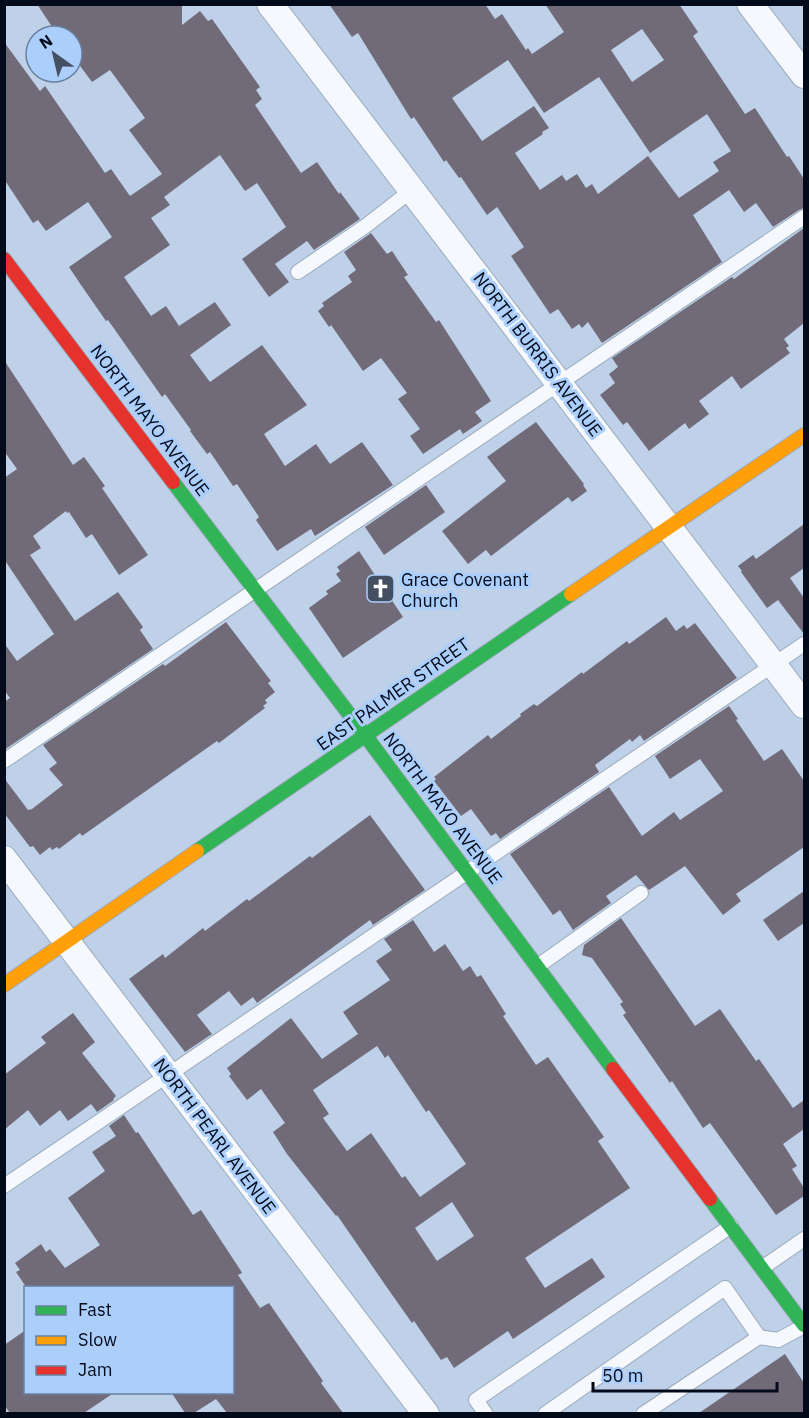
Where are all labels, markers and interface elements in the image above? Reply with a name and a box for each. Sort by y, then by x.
north arrow [24,24,84,84]
text: N [35,30,56,53]
street label: NORTH BURRIS AVENUE [469,267,607,441]
street label: NORTH MAYO AVENUE [86,340,214,500]
place label: Grace Covenant Church [401,568,529,612]
church icon: Grace Covenant Church [364,573,396,605]
street label: EAST PALMER STREET [312,632,474,756]
street label: NORTH MAYO AVENUE [379,728,507,888]
street label: NORTH PEARL AVENUE [149,1054,281,1218]
legend [24,1286,234,1394]
text: Fast [78,1298,112,1321]
text: Slow [78,1328,117,1351]
scale bar [593,1355,778,1393]
text: Jam [78,1358,113,1381]
text: 50 m [602,1364,644,1387]

